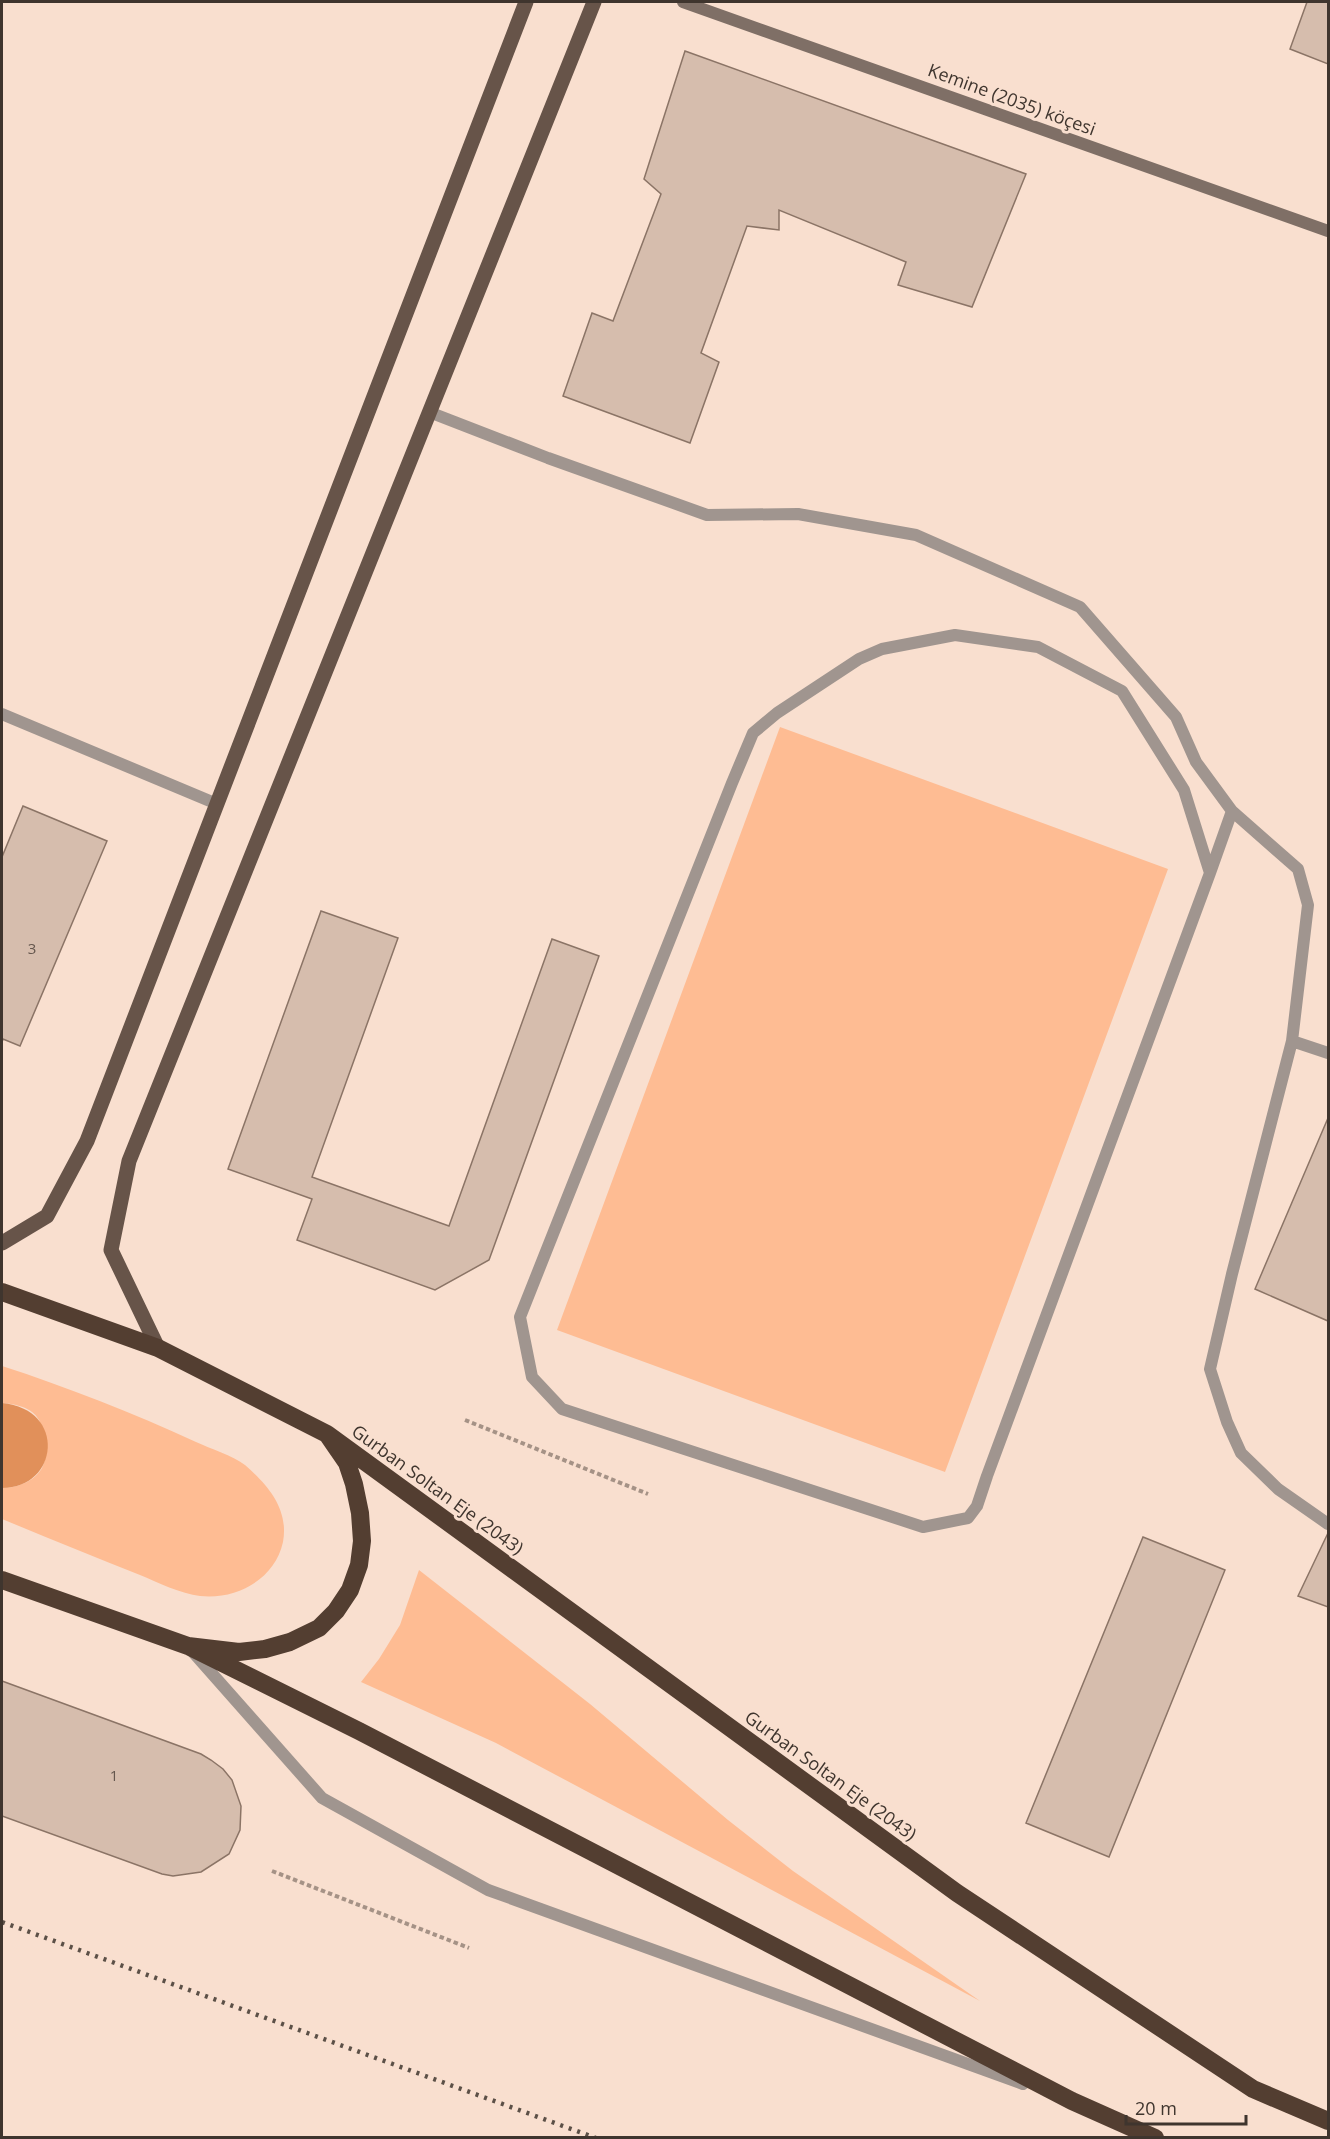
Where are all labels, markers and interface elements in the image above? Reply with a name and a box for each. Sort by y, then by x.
street label: Kemine (2035) köçesi [925,57,1099,141]
house number: 3 [28,938,36,958]
street label: Gurban Soltan Eje (2043) [347,1419,529,1559]
street label: Gurban Soltan Eje (2043) [740,1705,922,1845]
house number: 1 [110,1765,118,1785]
scale bar [1126,2088,1246,2126]
text: 20 m [1135,2096,1177,2120]

